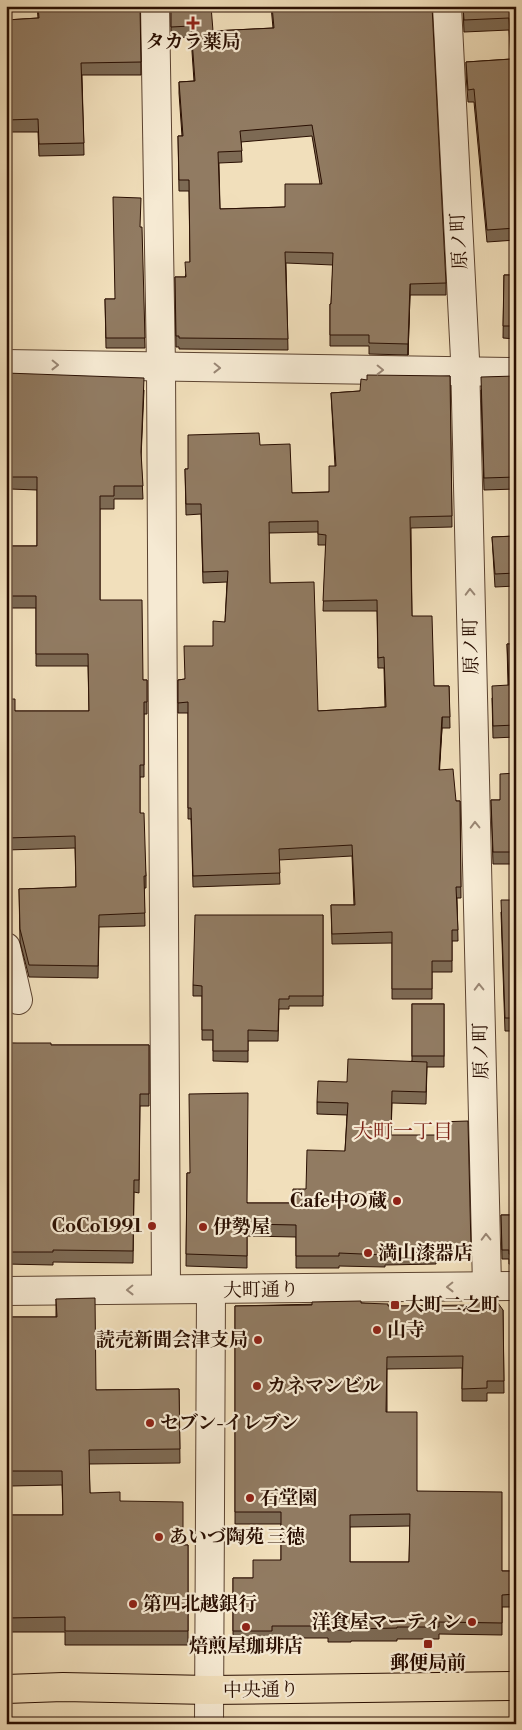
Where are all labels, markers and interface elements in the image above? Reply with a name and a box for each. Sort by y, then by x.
marker: タカラ薬局 [187,17,199,29]
place label: タカラ薬局 [145,30,241,54]
street label: 原ノ町 [446,212,472,270]
one-way arrow [52,360,59,370]
one-way arrow [214,363,222,373]
one-way arrow [376,365,384,376]
one-way arrow [465,588,475,596]
street label: 原ノ町 [459,617,483,675]
one-way arrow [470,821,481,829]
one-way arrow [474,983,485,991]
street label: 原ノ町 [469,1022,493,1080]
district label: 大町一丁目 [353,1120,453,1145]
place label: Cafe中の蔵 [290,1189,387,1213]
marker: Cafe中の蔵 [391,1195,403,1207]
place label: CoCo1991 [51,1214,142,1238]
place label: 伊勢屋 [213,1215,270,1239]
marker: CoCo1991 [146,1220,158,1232]
marker: 伊勢屋 [197,1221,209,1233]
one-way arrow [480,1233,491,1241]
place label: 満山漆器店 [378,1241,473,1265]
marker: 満山漆器店 [362,1247,374,1259]
street label: 大町通り [223,1277,299,1303]
one-way arrow [445,1281,453,1292]
one-way arrow [125,1285,133,1295]
place label: 大町二之町 [405,1293,500,1317]
marker: 大町二之町 [389,1299,401,1311]
place label: 山寺 [387,1318,425,1342]
marker: 山寺 [371,1324,383,1336]
place label: 読売新聞会津支局 [96,1328,248,1352]
marker: 読売新聞会津支局 [252,1334,264,1346]
place label: カネマンビル [267,1374,381,1398]
marker: カネマンビル [251,1380,263,1392]
place label: セブン-イレブン [160,1411,299,1435]
marker: セブン-イレブン [144,1417,156,1429]
place label: 石堂園 [260,1486,317,1510]
marker: 石堂園 [244,1492,256,1504]
place label: あいづ陶苑 三徳 [169,1525,305,1549]
marker: あいづ陶苑 三徳 [153,1531,165,1543]
place label: 第四北越銀行 [143,1592,257,1616]
marker: 第四北越銀行 [127,1598,139,1610]
place label: 洋食屋マーティン [312,1610,462,1634]
marker: 洋食屋マーティン [466,1616,478,1628]
marker: 焙煎屋珈琲店 [240,1621,252,1633]
place label: 焙煎屋珈琲店 [189,1634,303,1658]
marker: 郵便局前 [422,1638,434,1650]
place label: 郵便局前 [390,1651,466,1675]
street label: 中央通り [223,1677,299,1703]

